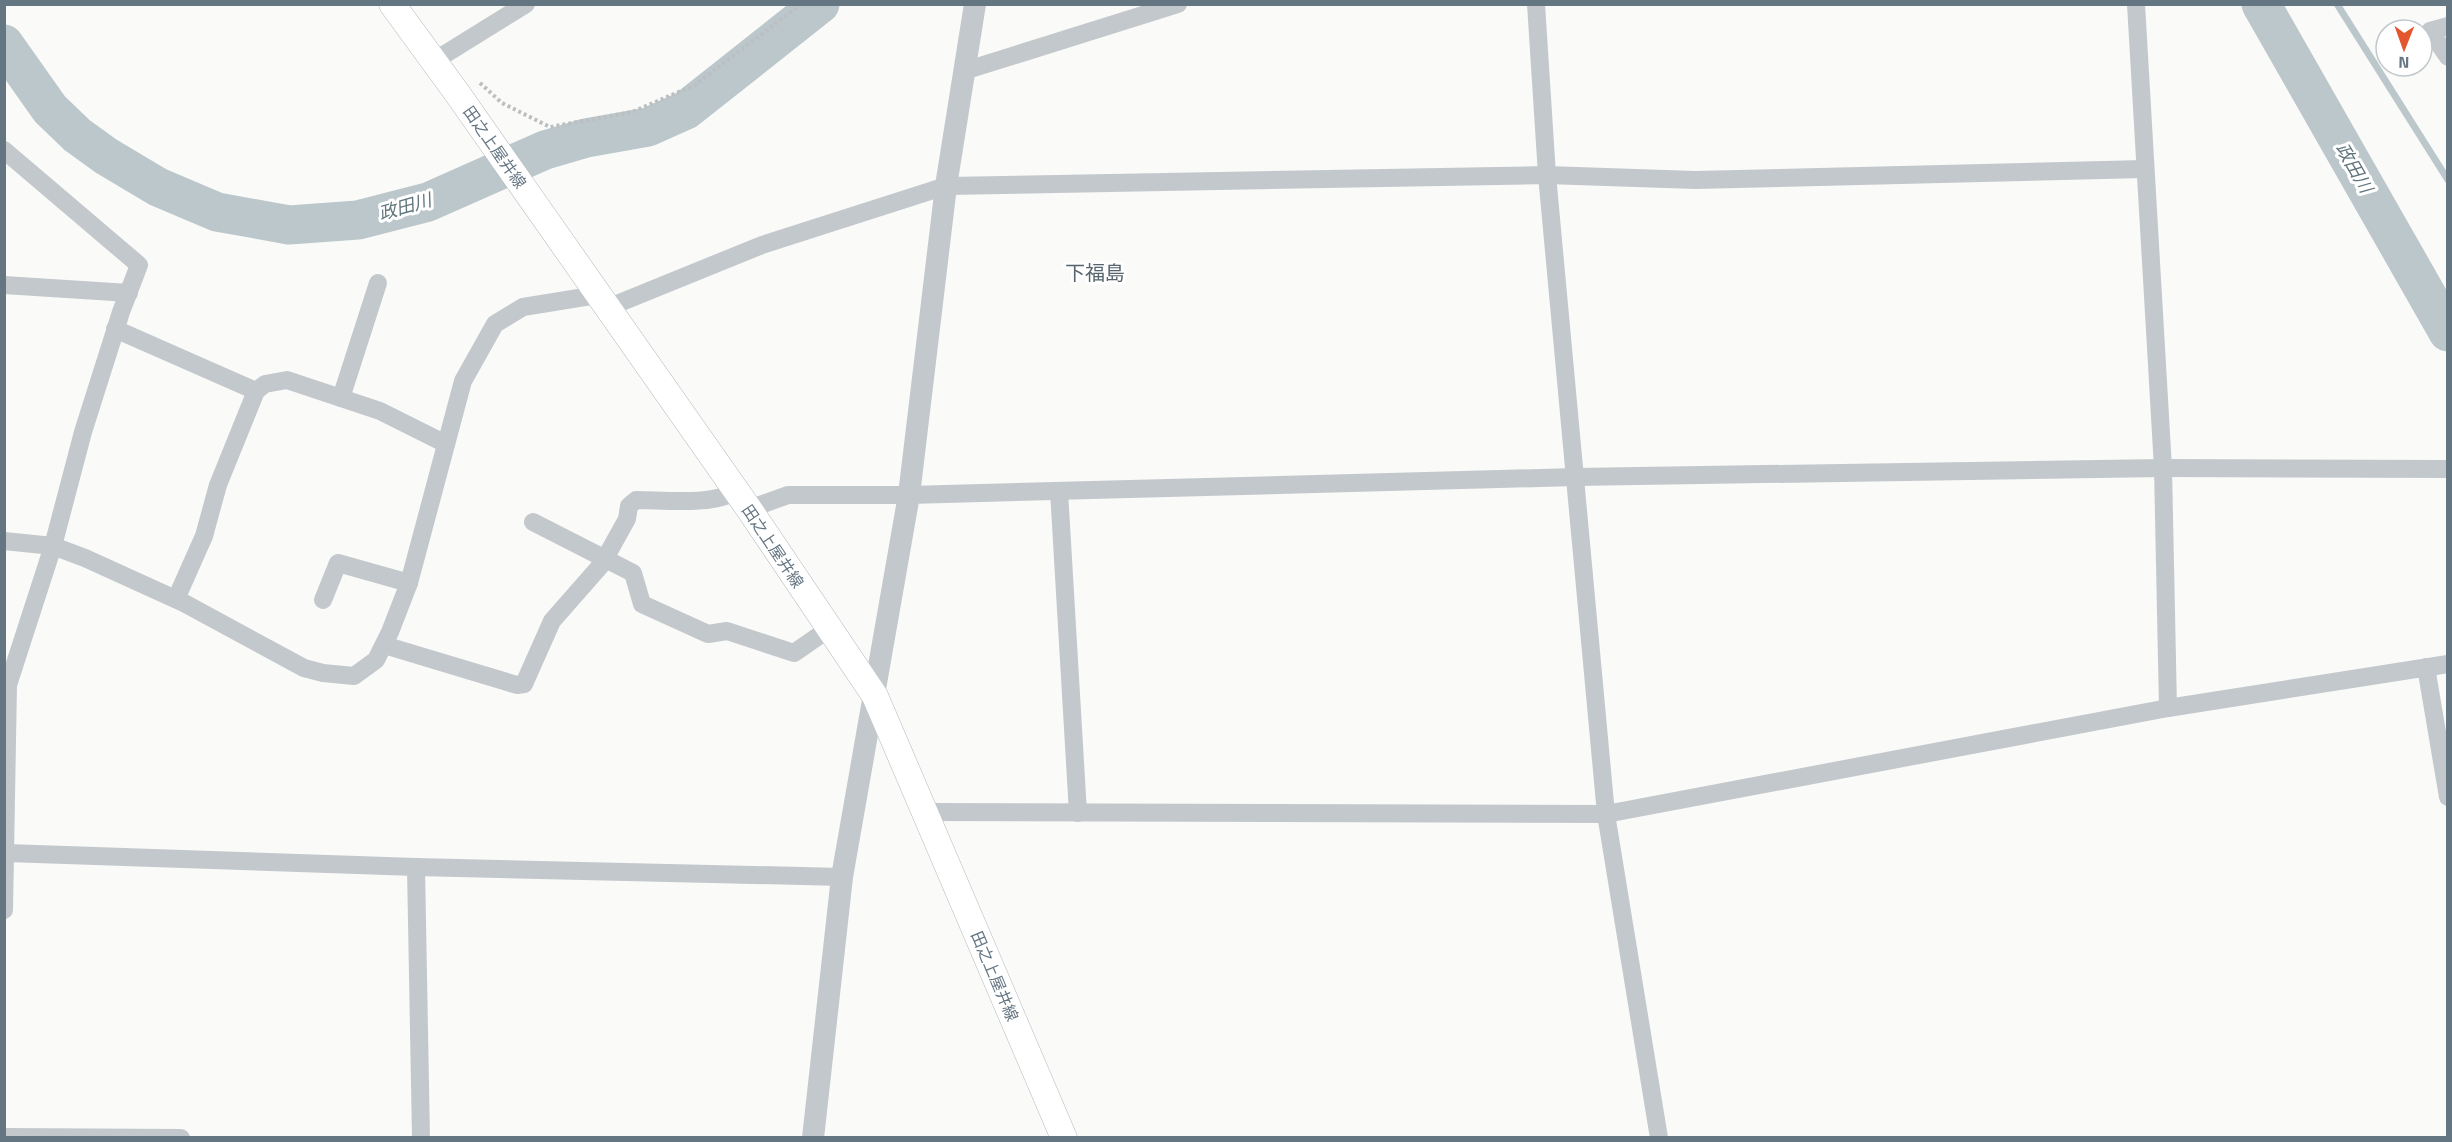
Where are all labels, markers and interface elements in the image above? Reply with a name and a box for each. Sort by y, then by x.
north arrow [2374,18,2434,78]
text: N [2398,51,2409,75]
street label: 田之上屋井線 [458,101,532,193]
water label: 政田川 [2329,138,2381,200]
water label: 政田川 [375,186,436,227]
district label: 下福島 [1065,257,1125,288]
street label: 田之上屋井線 [736,499,810,593]
street label: 田之上屋井線 [965,927,1025,1025]

